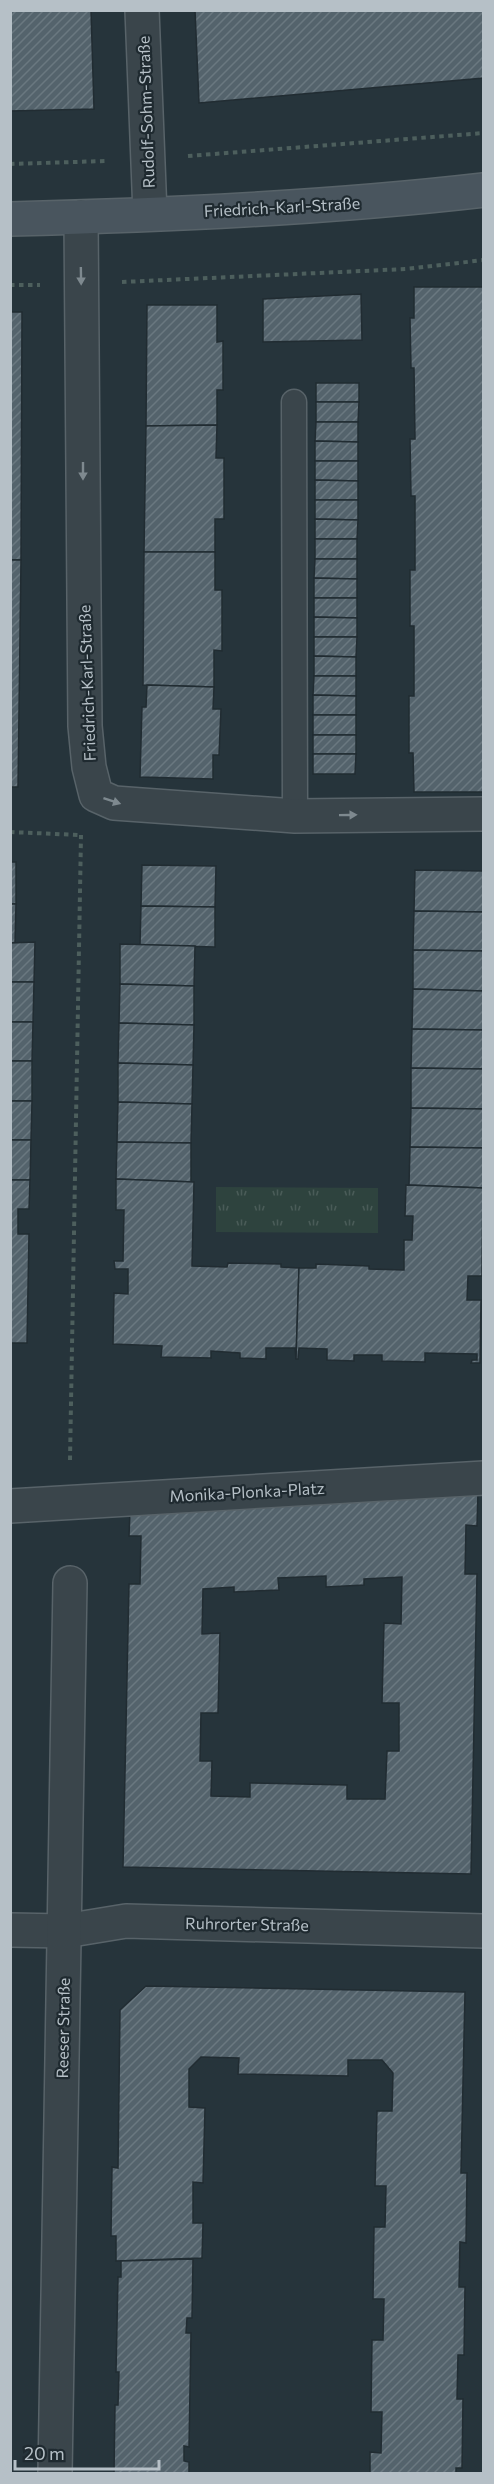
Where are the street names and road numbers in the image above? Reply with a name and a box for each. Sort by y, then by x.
street label: Rudolf-Sohm-Straße [133,35,158,189]
street label: Friedrich-Karl-Straße [203,193,361,220]
street label: Friedrich-Karl-Straße [74,605,99,761]
street label: Monika-Plonka-Platz [169,1478,325,1505]
street label: Ruhrorter Straße [185,1913,309,1934]
street label: Reeser Straße [52,1977,73,2079]

